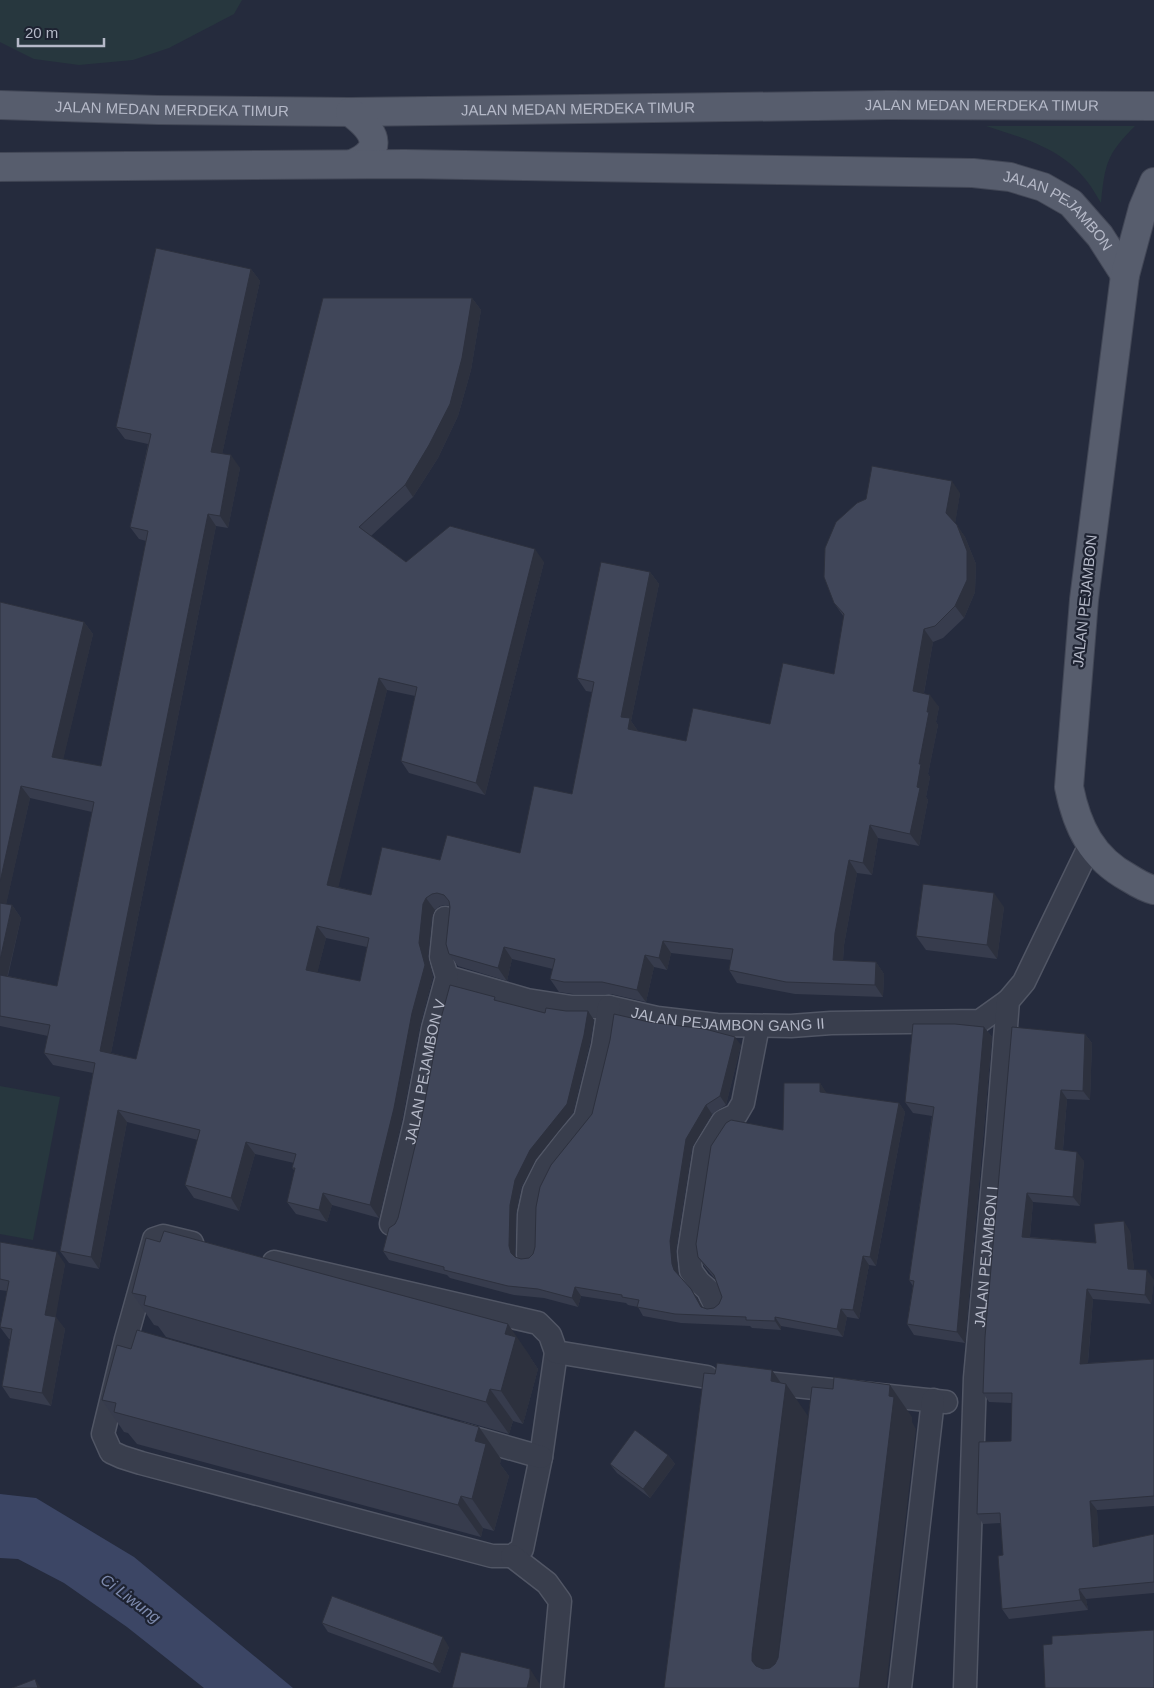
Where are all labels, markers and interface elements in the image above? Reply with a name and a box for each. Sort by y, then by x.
scale bar [18,15,104,47]
text: 20 m [25,24,58,41]
street label: JALAN MEDAN MERDEKA TIMUR [865,96,1099,114]
street label: JALAN MEDAN MERDEKA TIMUR [55,98,289,119]
street label: JALAN MEDAN MERDEKA TIMUR [461,99,695,119]
street label: JALAN PEJAMBON [1002,167,1116,254]
street label: JALAN PEJAMBON [1069,534,1100,668]
street label: JALAN PEJAMBON V [401,997,448,1146]
street label: JALAN PEJAMBON GANG II [630,1003,825,1034]
street label: JALAN PEJAMBON I [971,1185,1001,1328]
water label: Ci Liwung [98,1570,164,1626]

